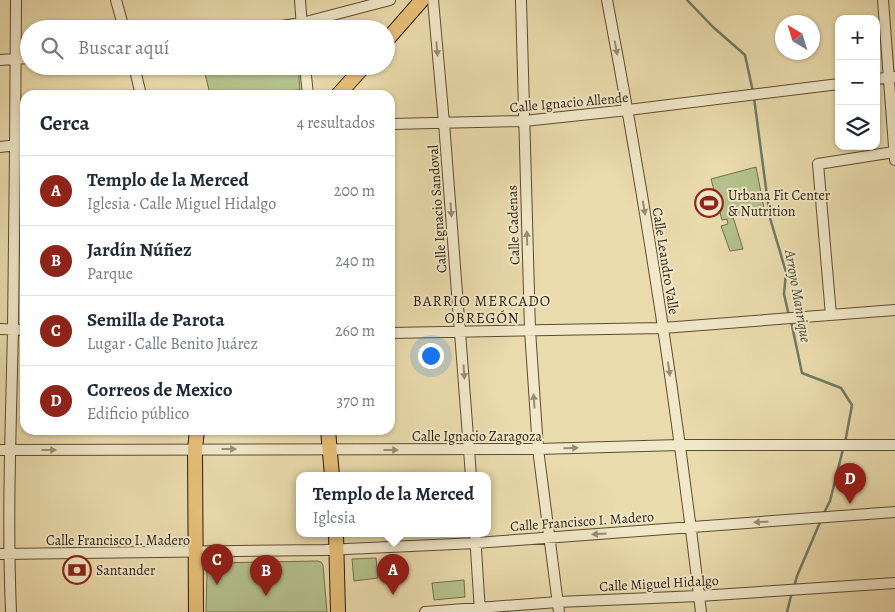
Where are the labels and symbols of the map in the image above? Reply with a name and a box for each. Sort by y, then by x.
north arrow [775,15,820,60]
one-way arrow [613,40,621,56]
one-way arrow [434,41,442,57]
street label: Calle Ignacio Allende [509,88,629,117]
street label: Calle Ignacio Sandoval [424,144,451,274]
street label: Calle Cadenas [503,185,524,265]
place label: Urbana Fit Center & Nutrition [728,186,831,221]
sports icon: Urbana Fit Center & Nutrition [694,188,724,218]
one-way arrow [640,200,648,216]
one-way arrow [447,203,455,219]
street label: Calle Leandro Valle [648,206,683,316]
one-way arrow [523,230,531,246]
water label: Arroyo Manrique [780,247,816,345]
district label: BARRIO MERCADO OBREGÓN [413,291,551,328]
your location [418,343,444,369]
one-way arrow [665,361,673,377]
one-way arrow [460,365,468,381]
one-way arrow [530,392,538,408]
street label: Calle Ignacio Zaragoza [412,427,542,446]
one-way arrow [563,444,579,452]
one-way arrow [221,445,237,453]
one-way arrow [41,446,57,454]
one-way arrow [383,446,399,454]
pin: D [834,463,866,504]
street label: Calle Francisco I. Madero [510,507,655,536]
one-way arrow [753,519,769,527]
one-way arrow [591,530,607,538]
street label: Calle Francisco I. Madero [46,531,190,550]
pin: C [201,544,233,585]
pin: A [377,554,409,595]
bank icon: Santander [62,555,92,585]
pin: B [250,555,282,596]
place label: Santander [96,561,156,580]
street label: Calle Miguel Hidalgo [599,571,719,596]

